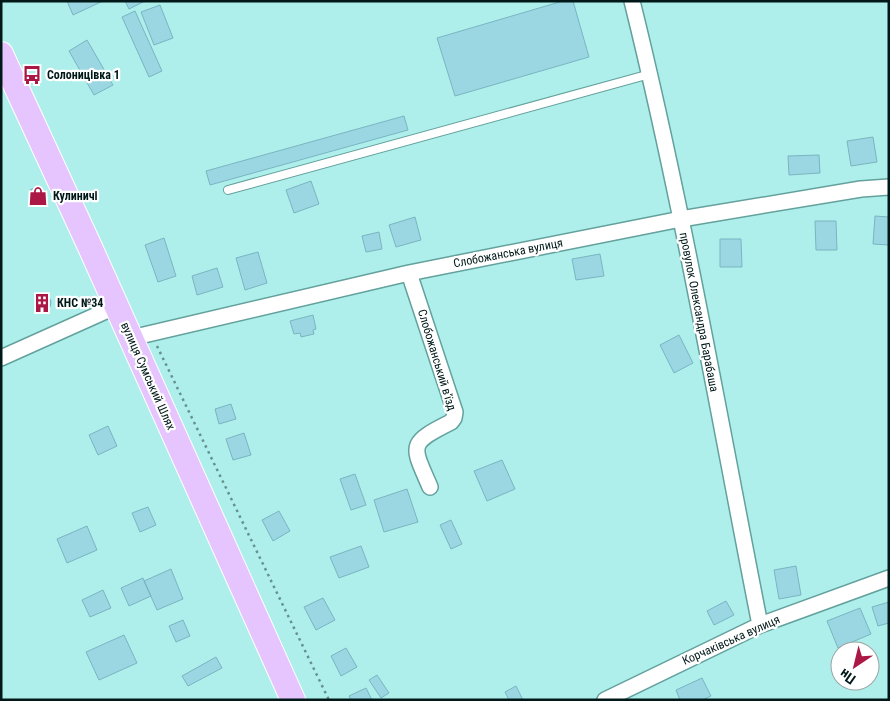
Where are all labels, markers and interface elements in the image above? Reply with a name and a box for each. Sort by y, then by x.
bus stop icon: Солоницівка 1 [21,64,43,86]
place label: Солоницівка 1 [47,68,120,82]
shop icon: Кулиничі [27,185,49,207]
place label: Кулиничі [53,189,98,203]
street label: провулок Олександра Барабаша [677,231,721,393]
street label: Слобожанська вулиця [452,236,564,270]
building icon: КНС №34 [31,292,53,314]
place label: КНС №34 [57,296,103,310]
street label: Слобожанський в'їзд [415,308,459,413]
street label: вулиця Сумський Шлях [118,320,178,432]
street label: Корчаківська вулиця [680,612,782,668]
north arrow [830,641,880,691]
text: Пн [837,666,859,688]

